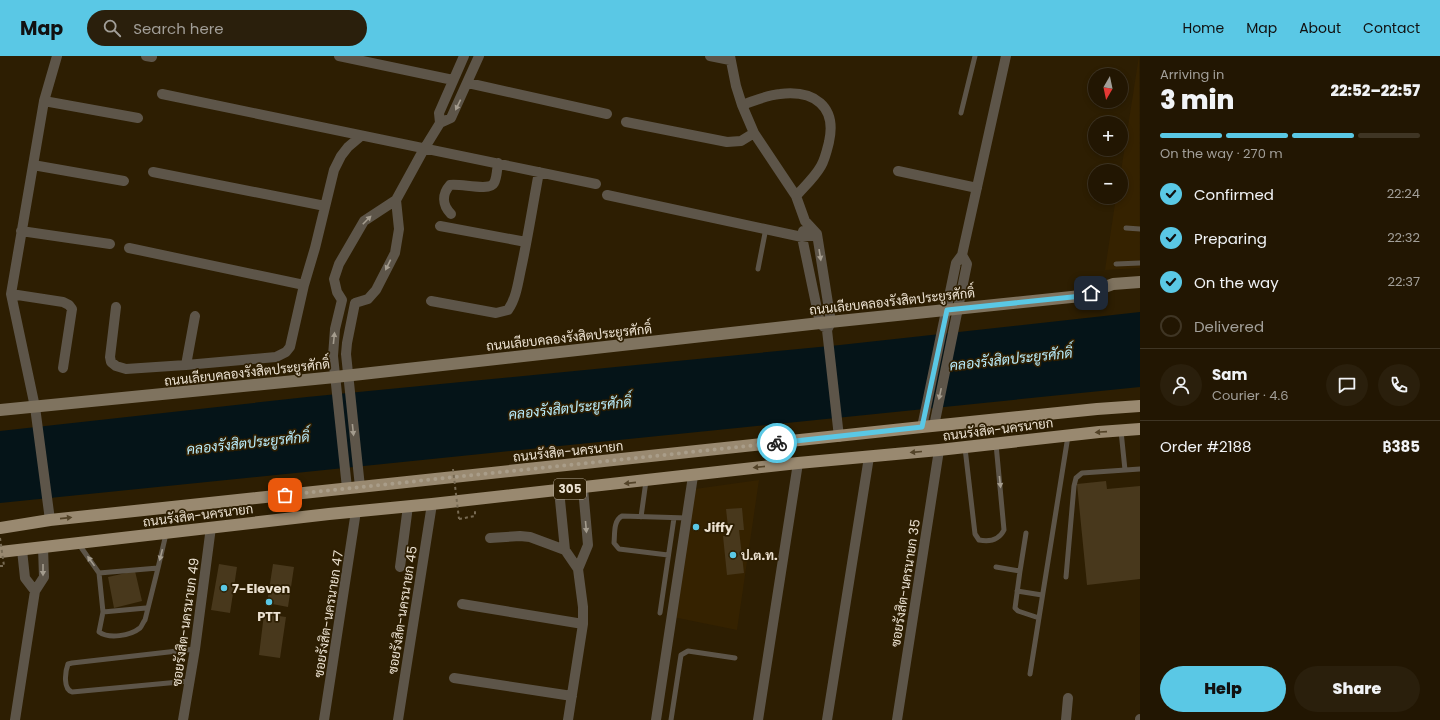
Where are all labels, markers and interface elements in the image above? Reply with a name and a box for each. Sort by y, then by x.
search box [87,10,367,46]
text: Map [20,15,63,42]
icon: search [101,17,123,39]
text: Search here [133,18,224,39]
text: Home [1182,18,1224,38]
text: Map [1246,18,1277,38]
text: About [1299,18,1341,38]
text: Contact [1363,18,1420,38]
text: Arriving in [1160,65,1224,84]
north arrow [1088,68,1128,108]
map controls [1088,68,1128,204]
text: 22:52–22:57 [1330,80,1420,101]
text: 3 min [1160,82,1234,118]
one-way arrow [455,99,461,110]
button: + [1088,116,1128,156]
text: On the way · 270 m [1160,144,1283,163]
button: − [1088,164,1128,204]
icon: check [1160,183,1182,205]
text: Confirmed [1194,184,1274,205]
text: 22:24 [1387,184,1420,203]
one-way arrow [362,215,371,225]
icon: check [1160,227,1182,249]
text: Preparing [1194,228,1267,249]
text: 22:32 [1387,228,1420,247]
one-way arrow [818,249,824,261]
one-way arrow [385,260,392,271]
icon: check [1160,271,1182,293]
text: On the way [1194,272,1279,293]
text: 22:37 [1388,272,1420,291]
pin [1074,276,1108,310]
street label: ถนนเลียบคลองรังสิตประยูรศักดิ์ [808,280,976,320]
icon: home [1080,282,1102,304]
street label: ถนนเลียบคลองรังสิตประยูรศักดิ์ [485,316,653,356]
text: Delivered [1194,316,1264,337]
one-way arrow [330,332,337,344]
water label: คลองรังสิตประยูรศักดิ์ [948,340,1076,375]
street label: ถนนเลียบคลองรังสิตประยูรศักดิ์ [163,351,331,391]
button: person [1160,364,1202,406]
text: Sam [1212,364,1247,385]
button: chat [1326,364,1368,406]
button: phone [1378,364,1420,406]
text: Courier · 4.6 [1212,386,1289,405]
one-way arrow [937,388,943,400]
water label: คลองรังสิตประยูรศักดิ์ [507,389,635,424]
street label: ถนนรังสิต-นครนายก [942,413,1054,446]
courier [757,423,797,463]
water label: คลองรังสิตประยูรศักดิ์ [185,424,313,459]
one-way arrow [350,424,357,436]
one-way arrow [1095,428,1107,435]
icon: bike [766,432,788,454]
street label: ถนนรังสิต-นครนายก [512,436,624,467]
text: Order #2188 [1160,436,1251,457]
text: ฿385 [1382,436,1420,457]
one-way arrow [910,449,922,456]
one-way arrow [753,464,765,471]
one-way arrow [996,476,1003,488]
pin [268,478,302,512]
road number: 305 [554,479,586,499]
one-way arrow [624,479,636,486]
icon: bag [274,484,296,506]
street label: ถนนรังสิต-นครนายก [142,499,254,532]
one-way arrow [60,515,72,521]
place label: Jiffy [704,518,734,537]
street label: ซอยรังสิต-นครนายก 35 [886,518,925,648]
one-way arrow [583,521,590,533]
marker: Jiffy [691,522,701,532]
street label: ซอยรังสิต-นครนายก 45 [383,545,422,676]
place label: ป.ต.ท. [741,546,778,565]
one-way arrow [158,549,164,561]
street label: ซอยรังสิต-นครนายก 47 [309,549,348,679]
marker: ป.ต.ท. [728,550,738,560]
one-way arrow [87,556,95,567]
street label: ซอยรังสิต-นครนายก 49 [167,557,204,688]
one-way arrow [40,564,46,577]
place label: 7-Eleven [232,579,291,598]
marker: 7-Eleven [219,583,229,593]
marker: PTT [264,597,274,607]
place label: PTT [257,607,281,626]
button: Help [1160,666,1286,712]
button: Share [1294,666,1420,712]

